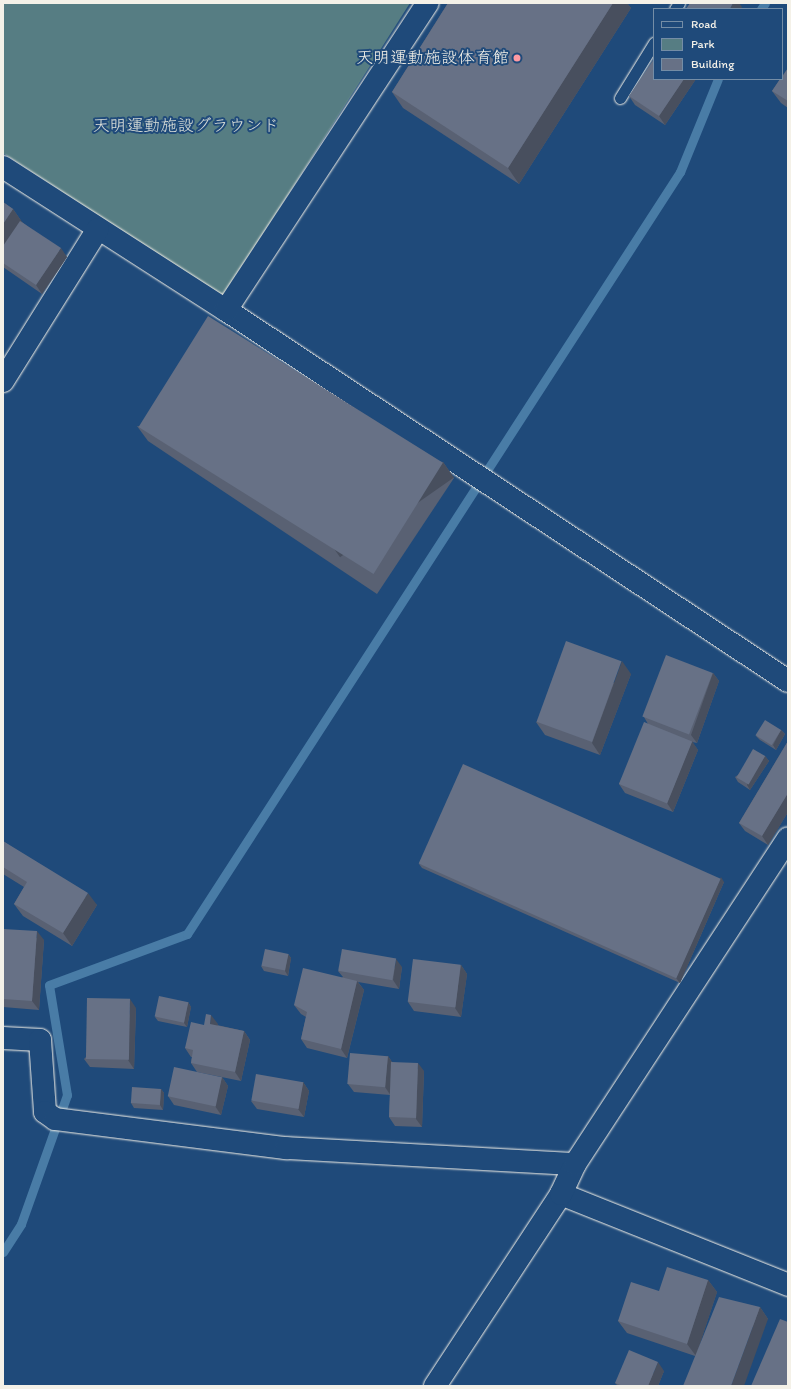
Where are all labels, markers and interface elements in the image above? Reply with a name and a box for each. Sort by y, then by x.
legend [653,8,783,80]
text: Road [691,17,717,31]
text: Park [691,37,715,51]
place label: 天明運動施設体育館 [356,48,509,68]
marker: 天明運動施設体育館 [512,53,522,63]
text: Building [691,57,734,71]
park label: 天明運動施設グラウンド [93,116,279,136]

